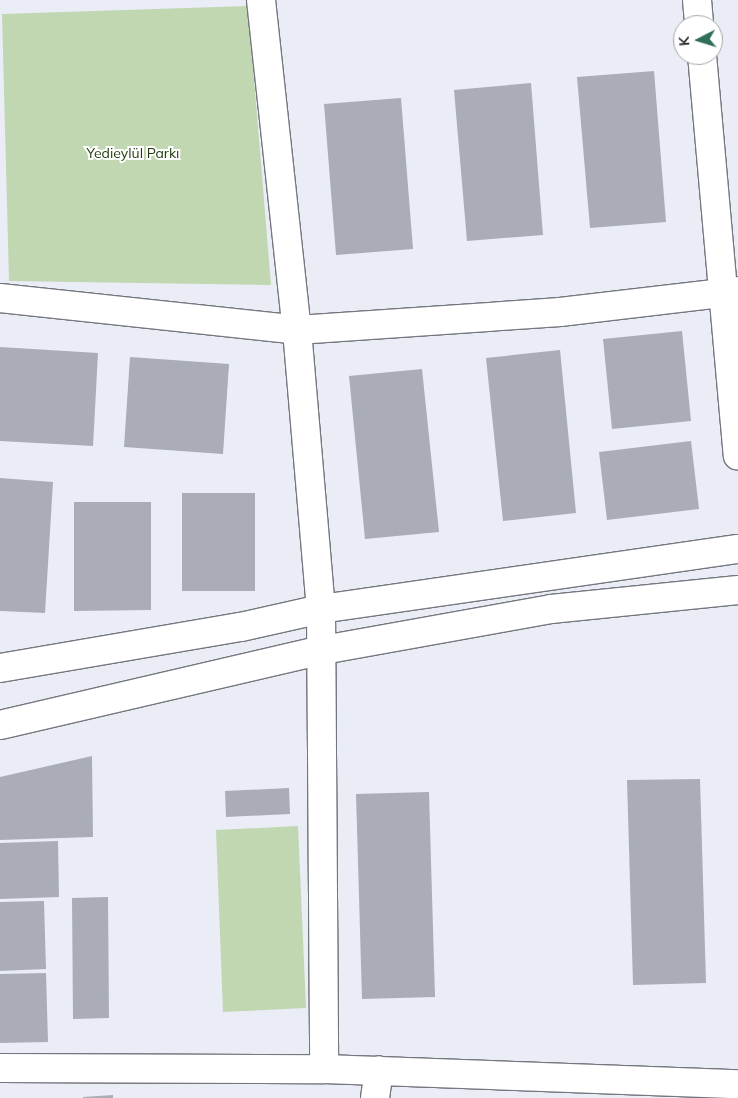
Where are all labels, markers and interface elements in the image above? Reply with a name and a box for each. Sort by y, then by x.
north arrow [673,15,723,65]
text: K [675,36,693,47]
park label: Yedieylül Parkı [87,145,179,161]

